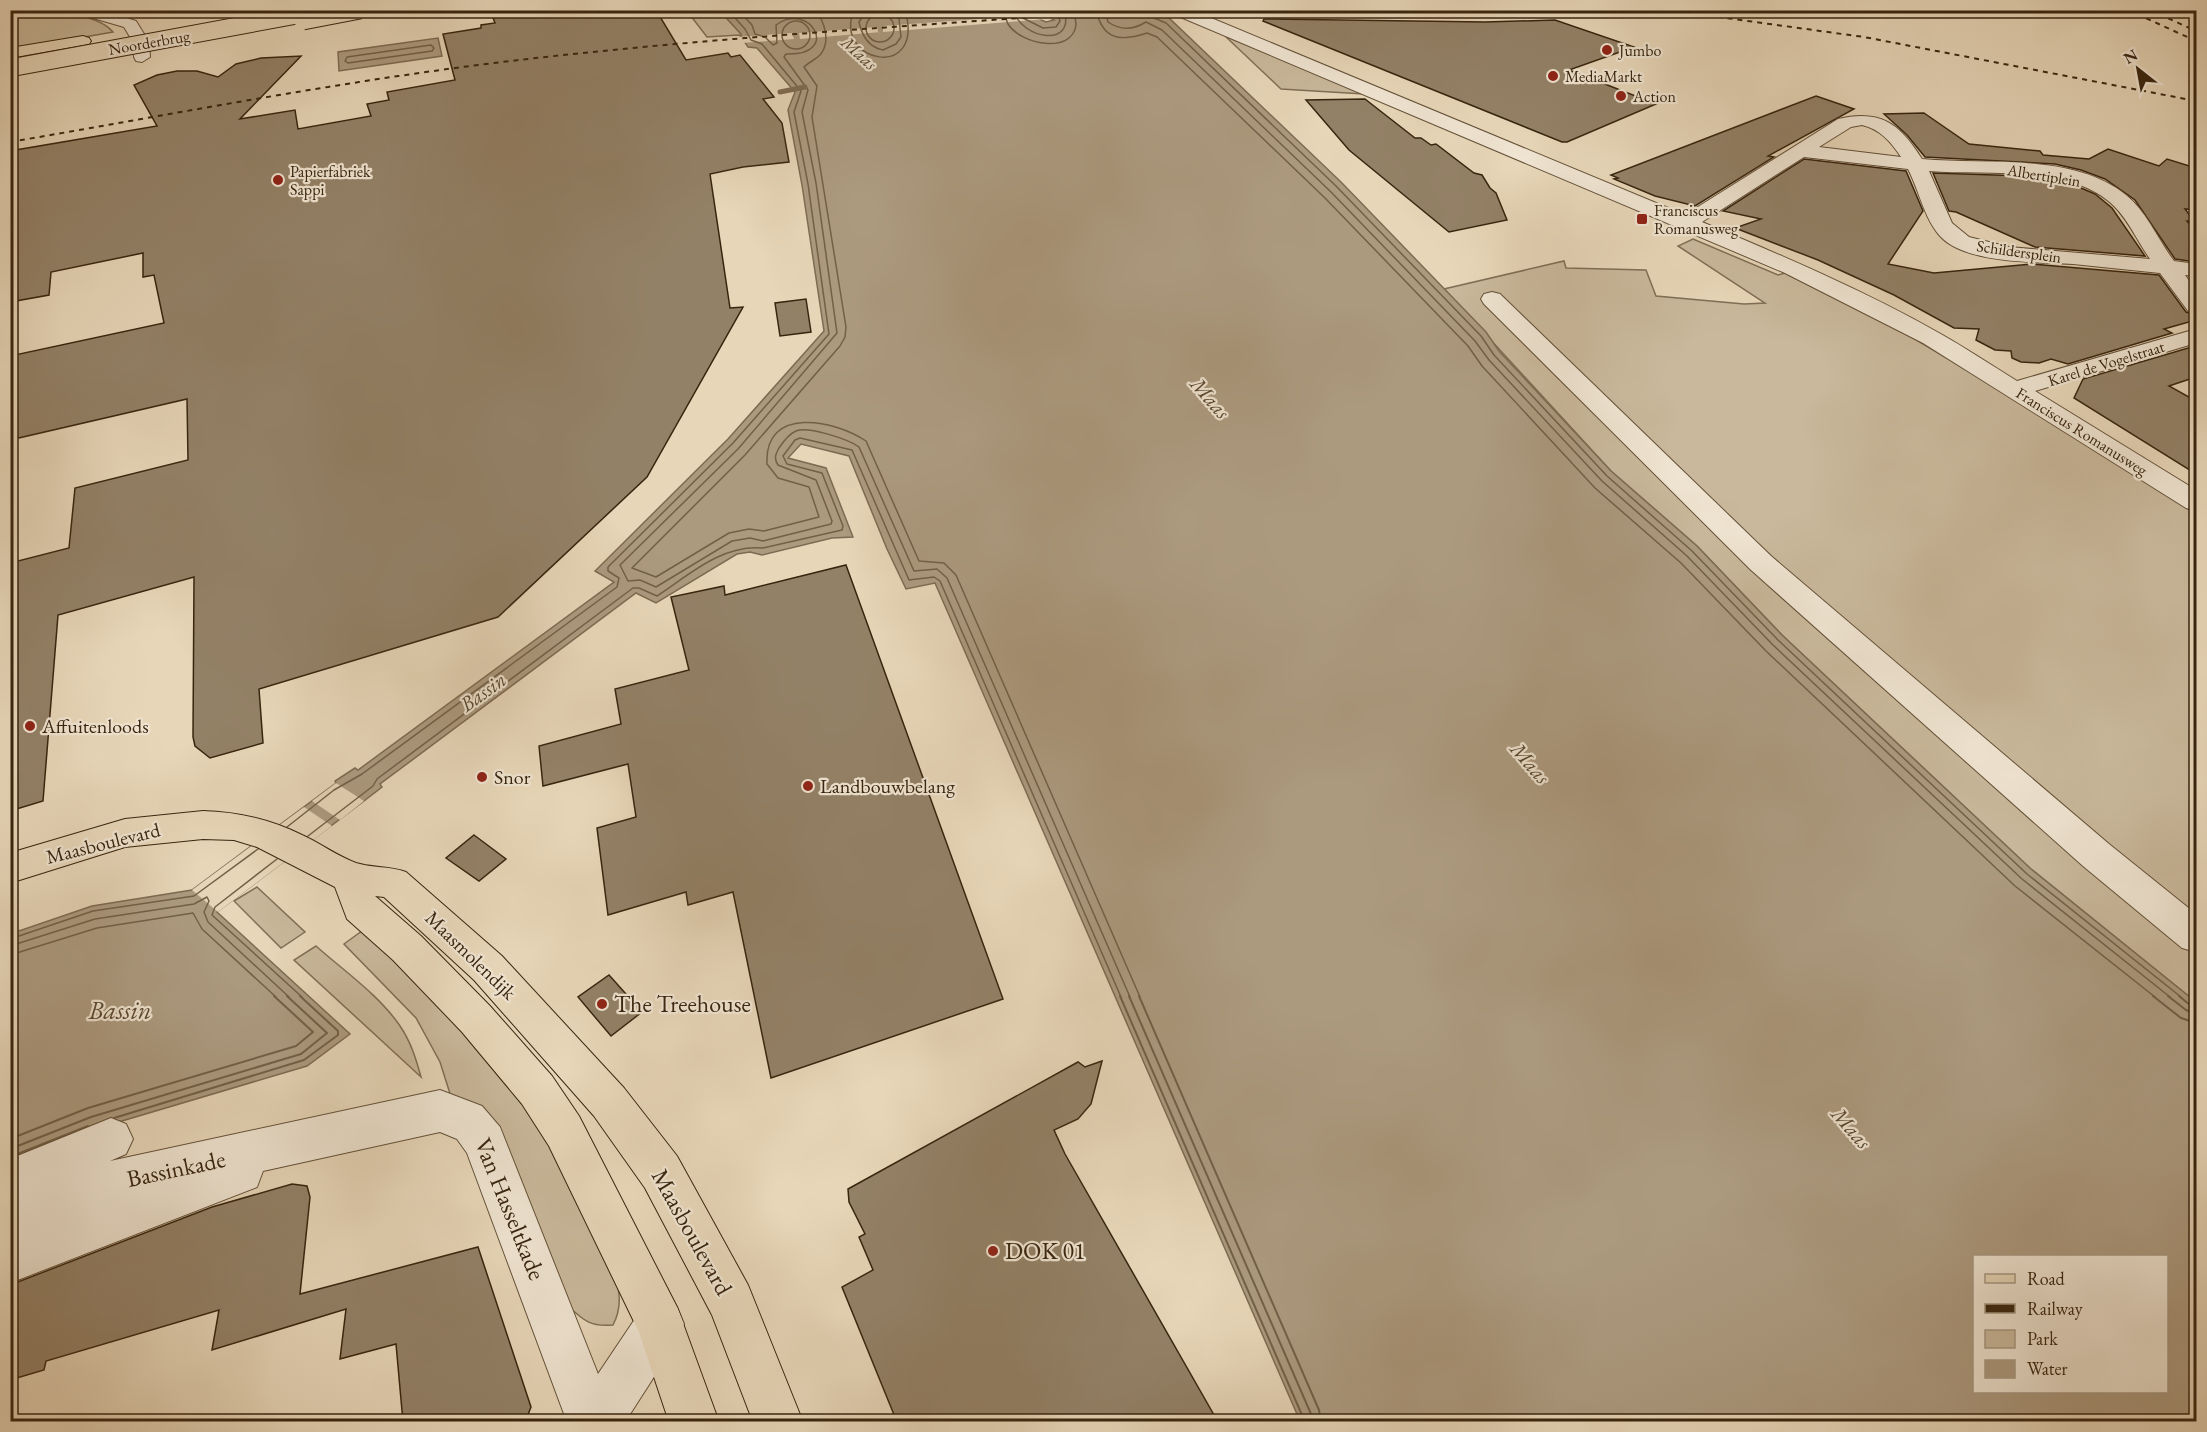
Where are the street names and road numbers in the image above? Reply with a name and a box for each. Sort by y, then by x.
street label: Noorderbrug [107,25,193,60]
street label: Albertiplein [2005,159,2083,192]
street label: Schildersplein [1975,235,2063,268]
street label: Karel de Vogelstraat [2045,336,2167,391]
street label: Franciscus Romanusweg [2012,382,2152,481]
street label: Maasboulevard [43,816,164,870]
street label: Maasmolendijk [420,905,523,1006]
street label: Van Hasseltkade [468,1133,553,1284]
street label: Bassinkade [124,1143,228,1194]
street label: Maasboulevard [645,1163,740,1301]

